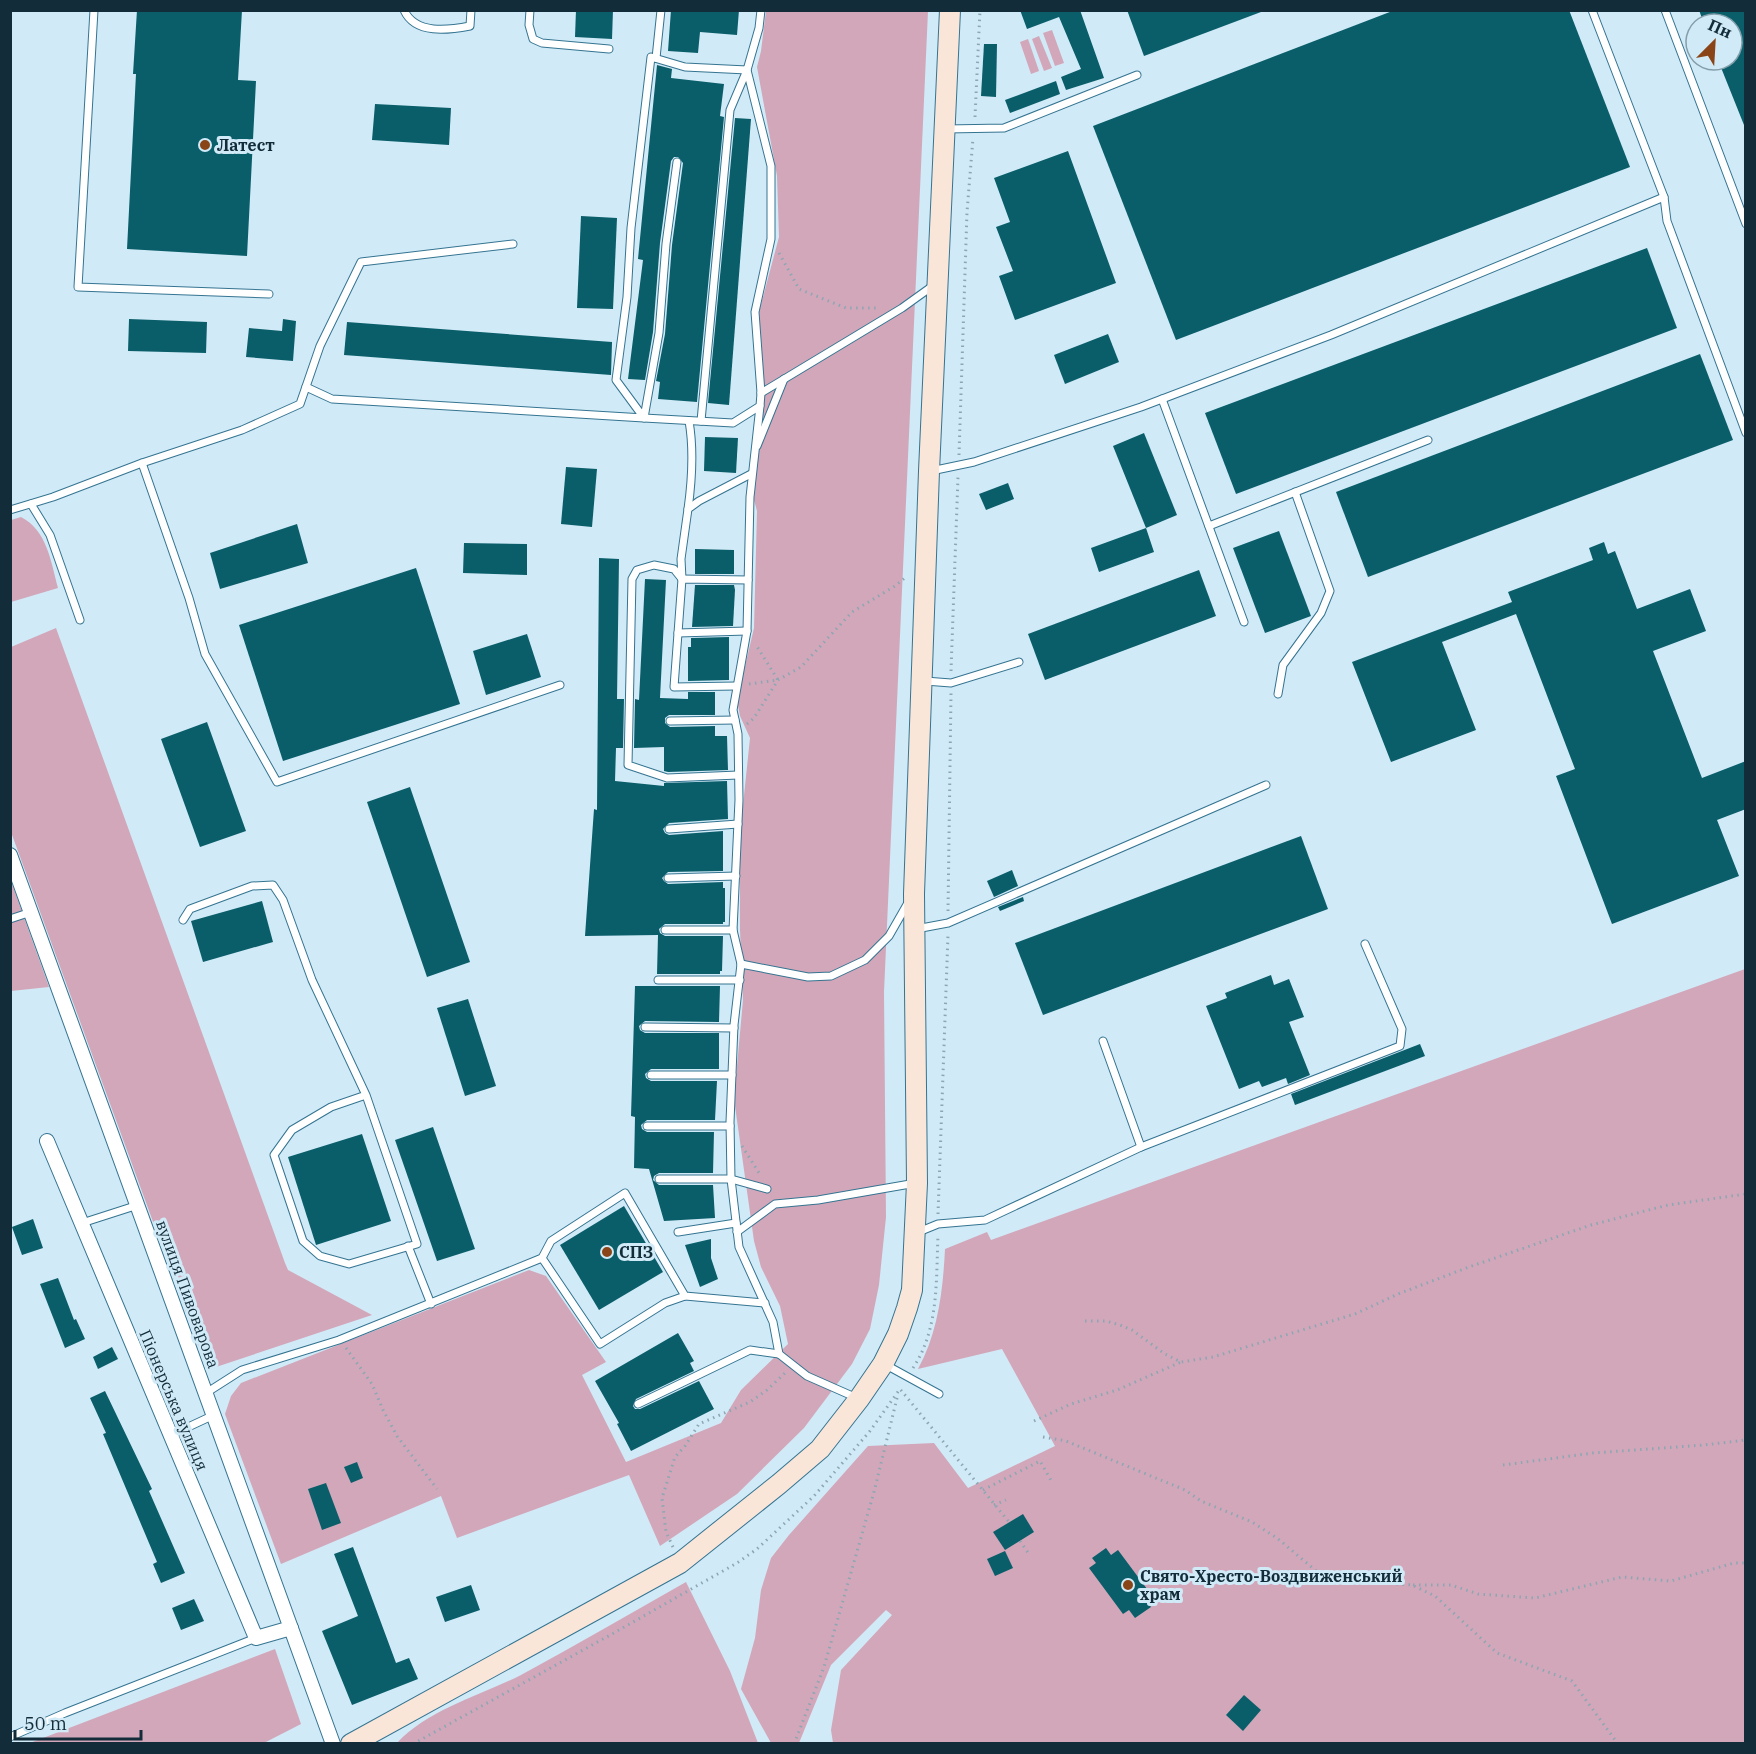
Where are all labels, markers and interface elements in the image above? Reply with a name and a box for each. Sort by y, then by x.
north arrow [1684,12,1744,72]
text: Пн [1705,14,1735,42]
place label: Латест [217,135,275,155]
marker: Латест [198,138,212,152]
street label: вулиця Пивоварова [152,1217,224,1371]
place label: СПЗ [619,1242,653,1262]
marker: СПЗ [600,1245,614,1259]
street label: Піонерська вулиця [135,1326,213,1474]
place label: Свято-Хресто-Воздвиженський храм [1140,1566,1403,1604]
marker: Свято-Хресто-Воздвиженський храм [1121,1578,1135,1592]
scale bar [15,1703,141,1741]
text: 50 m [24,1712,67,1735]

